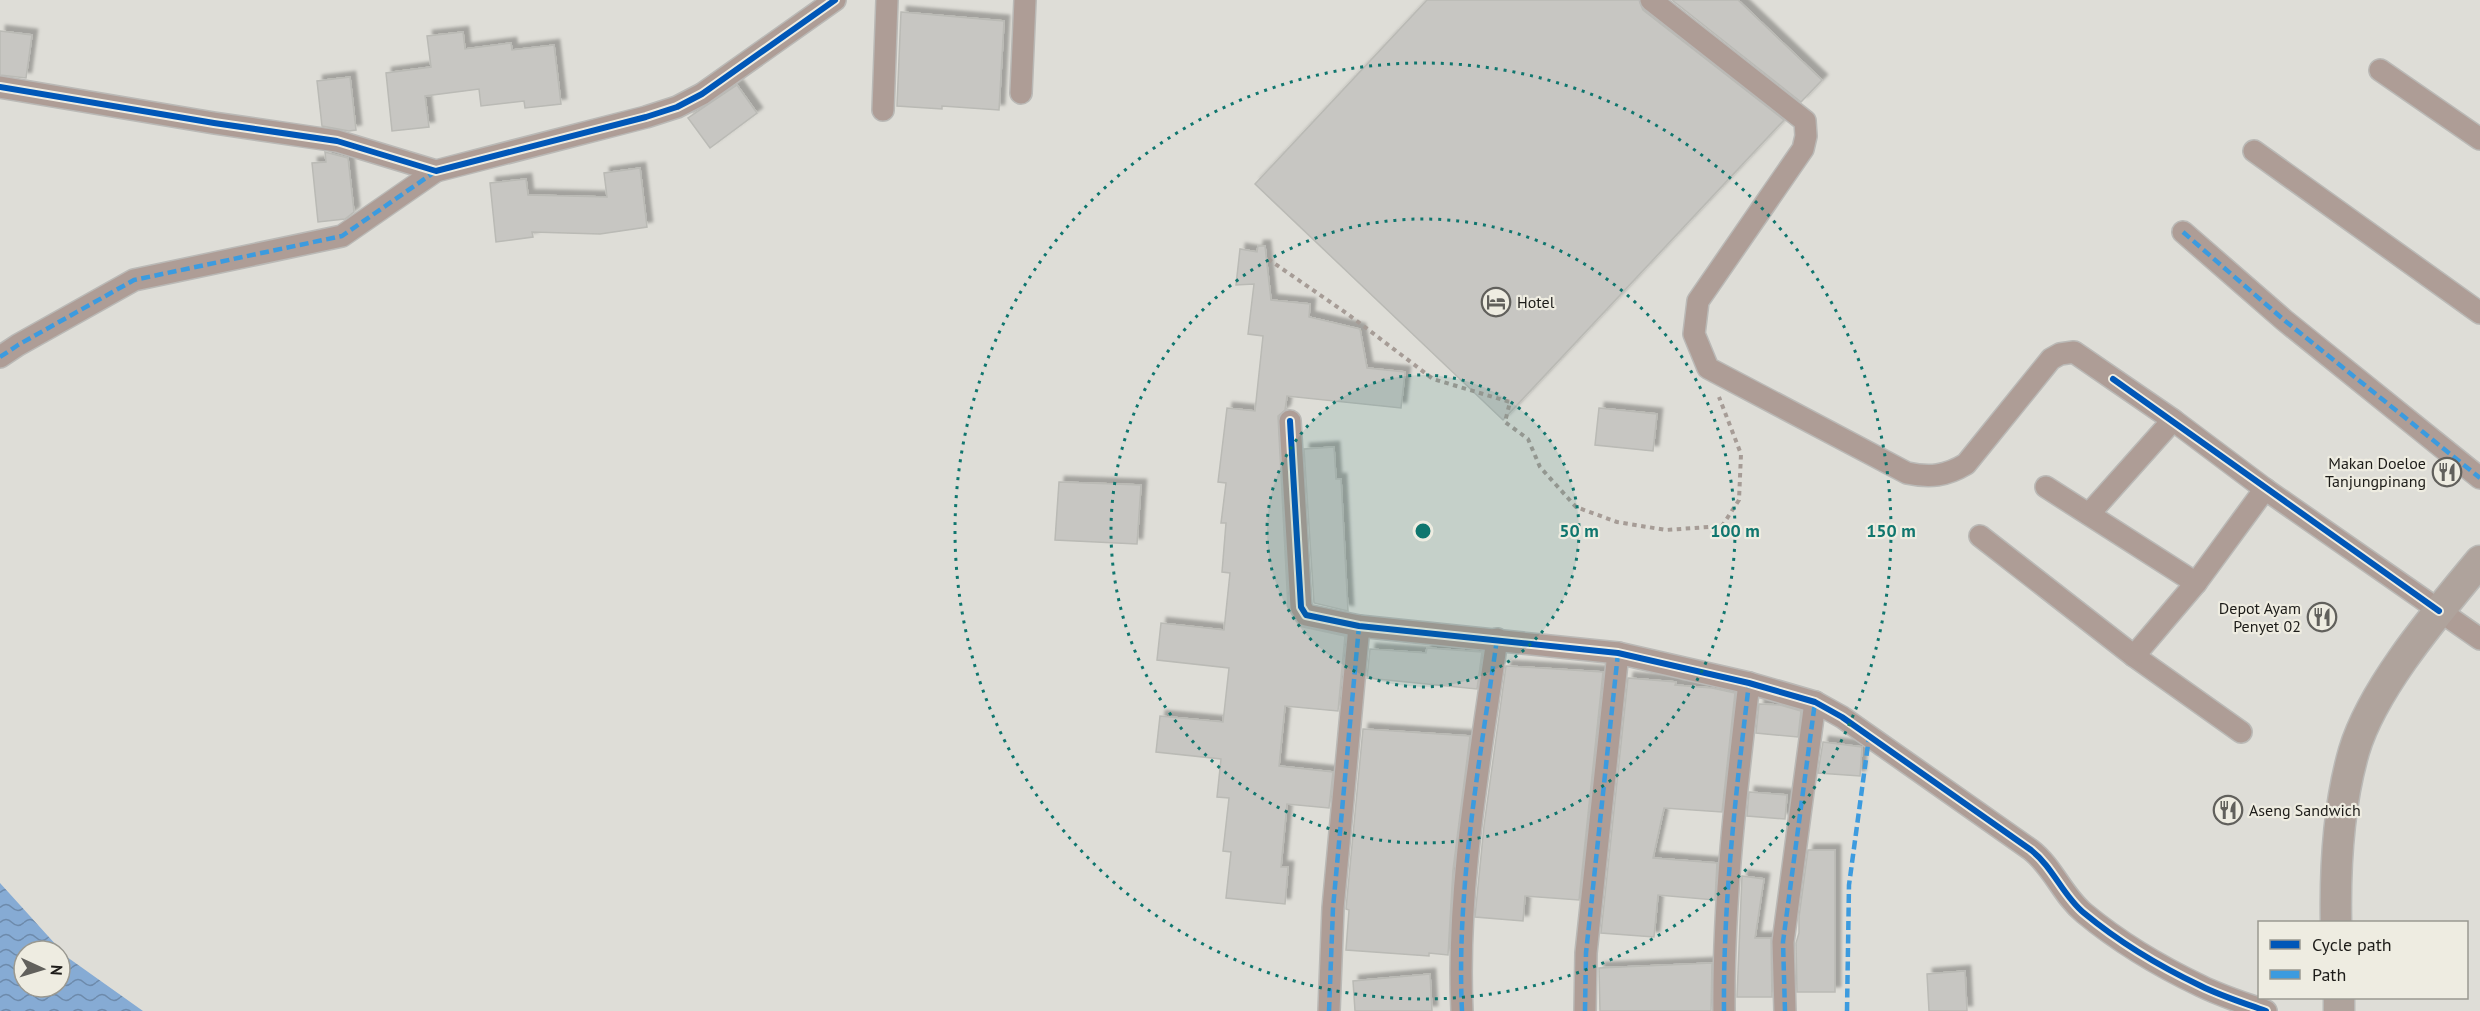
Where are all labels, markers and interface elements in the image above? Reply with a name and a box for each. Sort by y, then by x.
hotel icon: Hotel [1480,286,1512,318]
place label: Hotel [1517,292,1555,312]
place label: Makan Doeloe Tanjungpinang [2325,453,2426,491]
restaurant icon: Makan Doeloe Tanjungpinang [2431,456,2463,488]
text: 50 m [1559,519,1599,542]
text: 100 m [1710,519,1760,542]
text: 150 m [1866,519,1916,542]
centre of rings [1413,521,1433,541]
place label: Depot Ayam Penyet 02 [2219,598,2301,636]
restaurant icon: Depot Ayam Penyet 02 [2306,601,2338,633]
restaurant icon: Aseng Sandwich [2212,794,2244,826]
place label: Aseng Sandwich [2249,800,2361,820]
legend [2258,921,2468,999]
text: Cycle path [2312,933,2392,956]
north arrow [12,939,72,999]
text: Path [2312,963,2346,986]
text: N [47,964,67,976]

